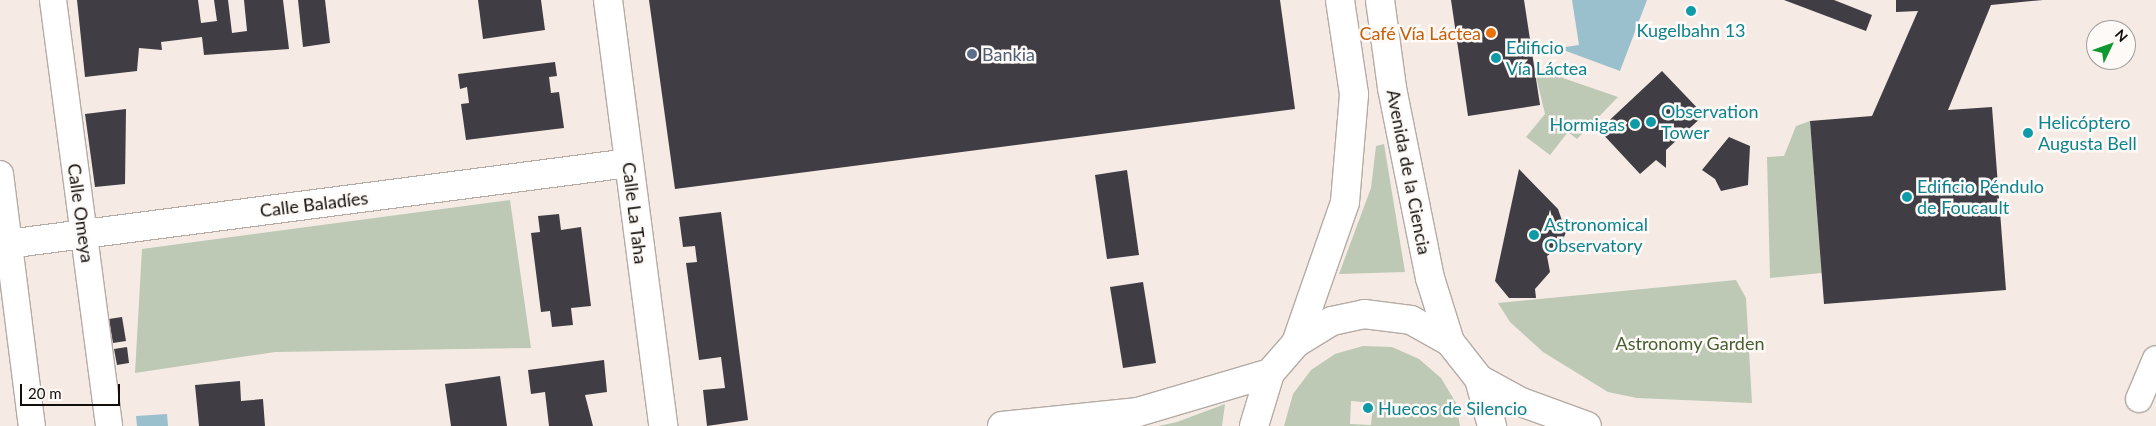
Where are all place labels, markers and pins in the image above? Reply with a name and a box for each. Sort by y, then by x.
marker: Kugelbahn 13 [1685,5,1697,17]
place label: Kugelbahn 13 [1636,19,1746,41]
place label: Café Vía Láctea [1359,22,1481,44]
marker: Café Vía Láctea [1485,27,1497,39]
place label: Edificio Vía Láctea [1506,37,1587,80]
place label: Bankia [982,43,1035,65]
marker: Bankia [966,48,978,60]
marker: Edificio Vía Láctea [1490,52,1502,64]
place label: Observation Tower [1661,101,1758,144]
place label: Helicóptero Augusta Bell [2038,112,2137,154]
place label: Hormigas [1550,113,1625,135]
marker: Observation Tower [1645,116,1657,128]
marker: Hormigas [1629,118,1641,130]
marker: Helicóptero Augusta Bell [2022,127,2034,139]
place label: Edificio Péndulo de Foucault [1917,176,2044,218]
marker: Edificio Péndulo de Foucault [1901,191,1913,203]
place label: Astronomical Observatory [1544,214,1648,256]
marker: Astronomical Observatory [1528,229,1540,241]
place label: Huecos de Silencio [1378,397,1527,419]
marker: Huecos de Silencio [1362,402,1374,414]

